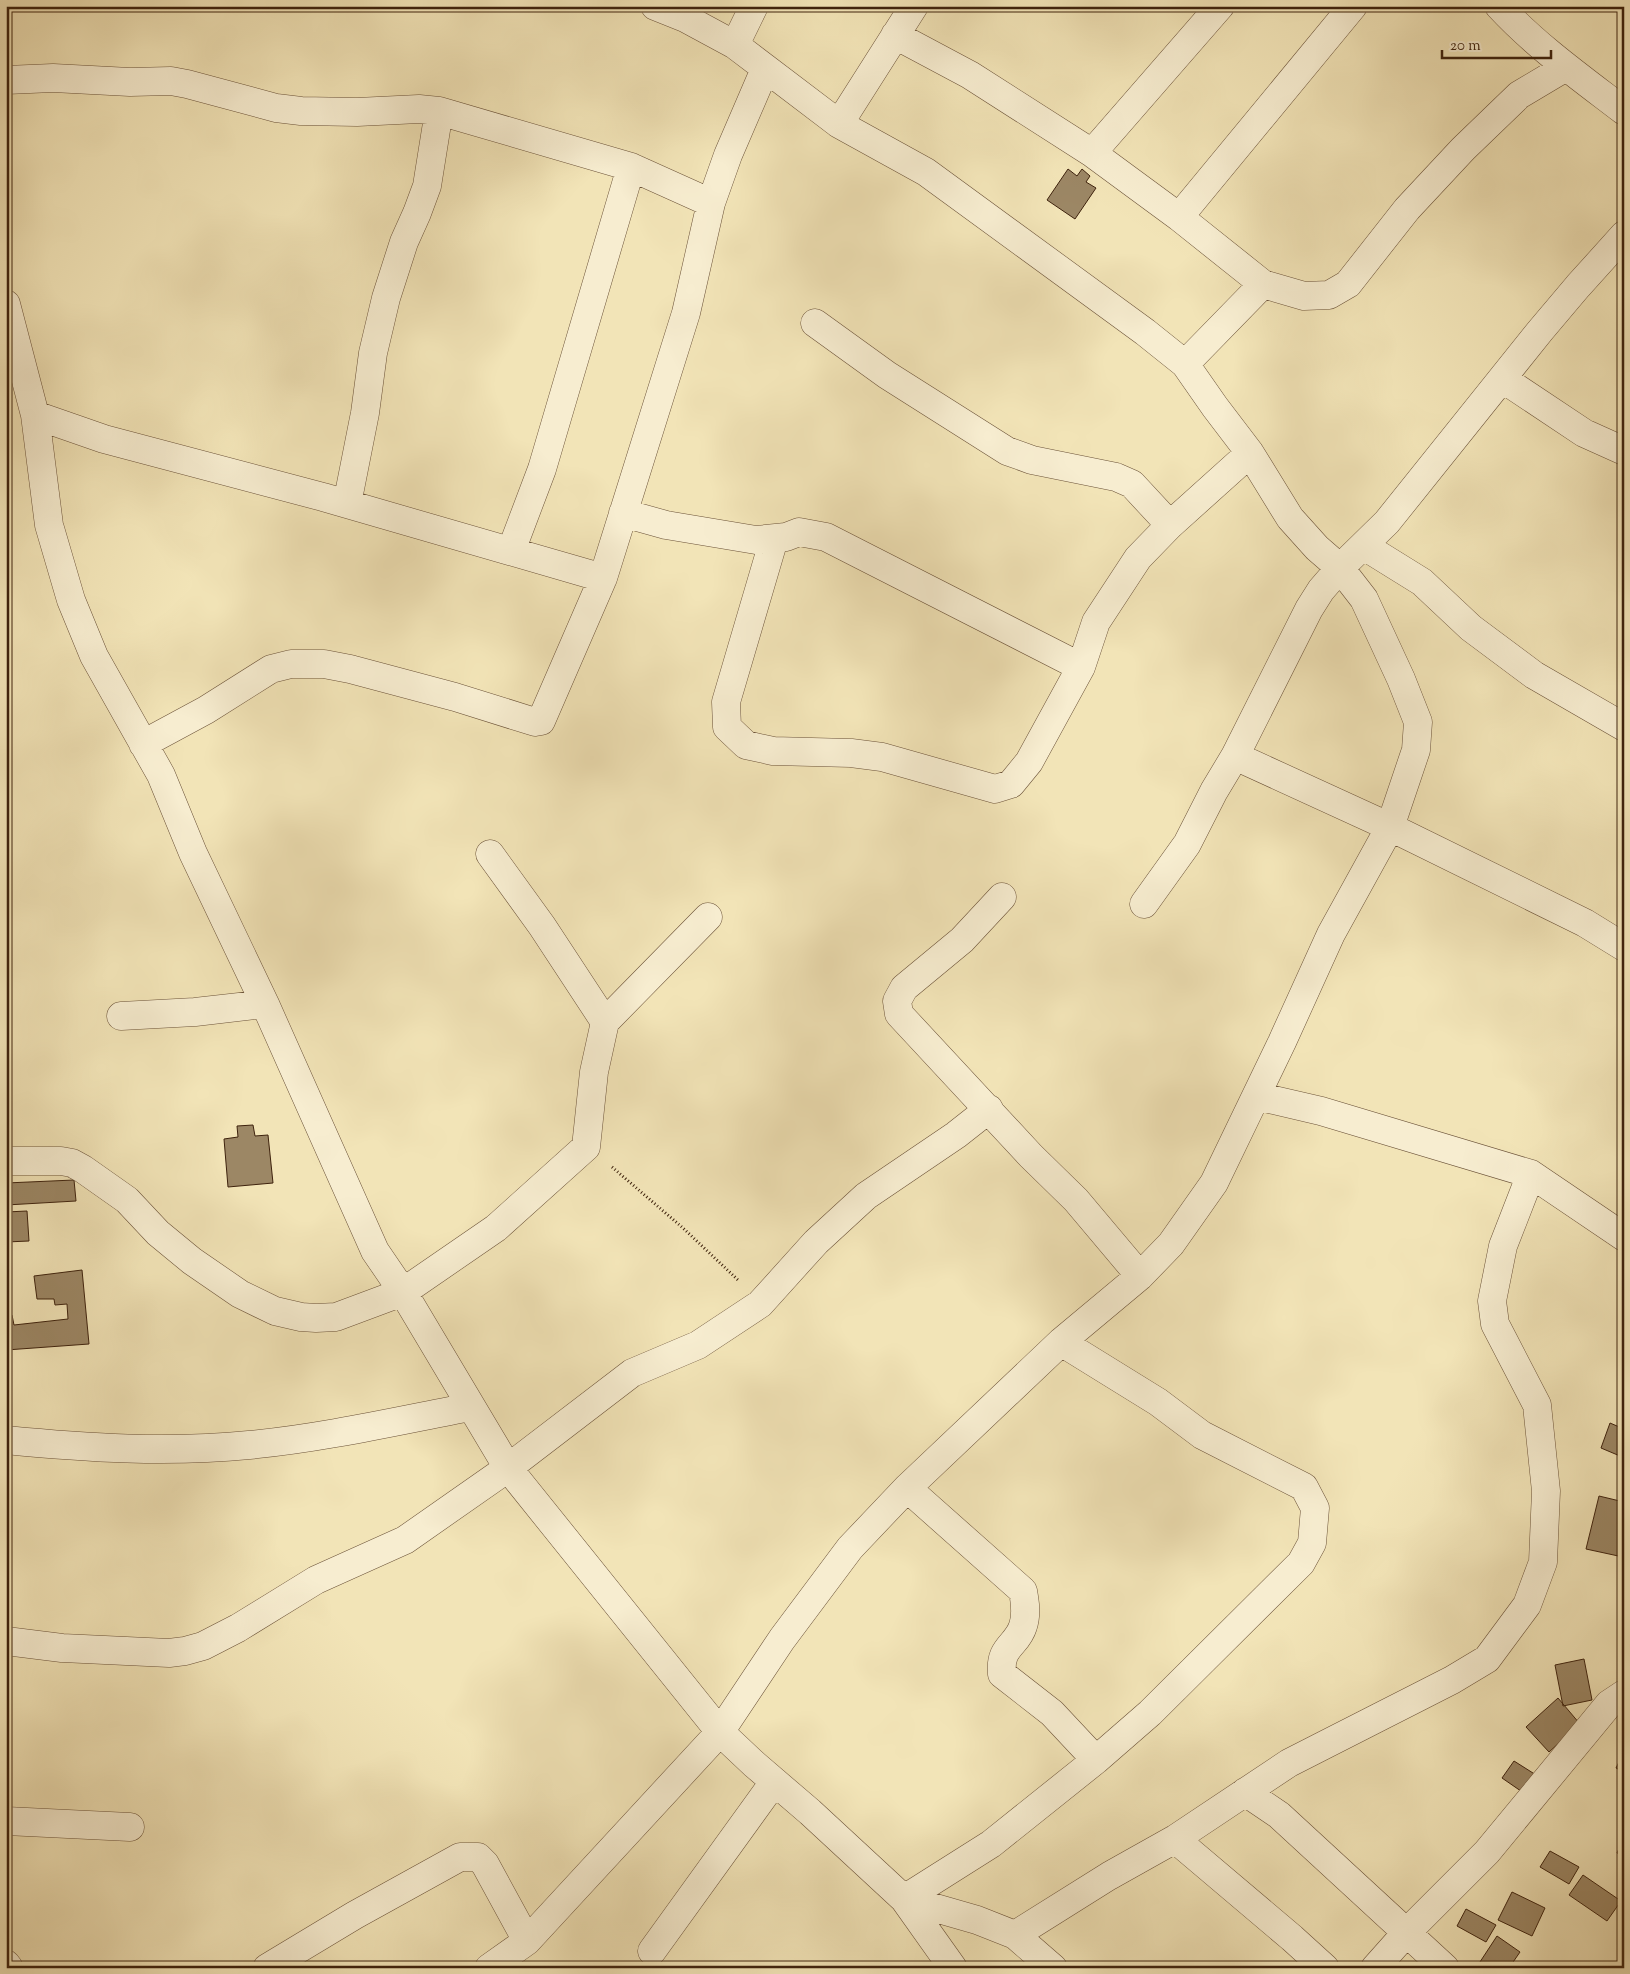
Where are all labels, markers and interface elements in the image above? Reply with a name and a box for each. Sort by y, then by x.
scale bar [1442,28,1551,60]
text: 20 m [1450,36,1481,57]

